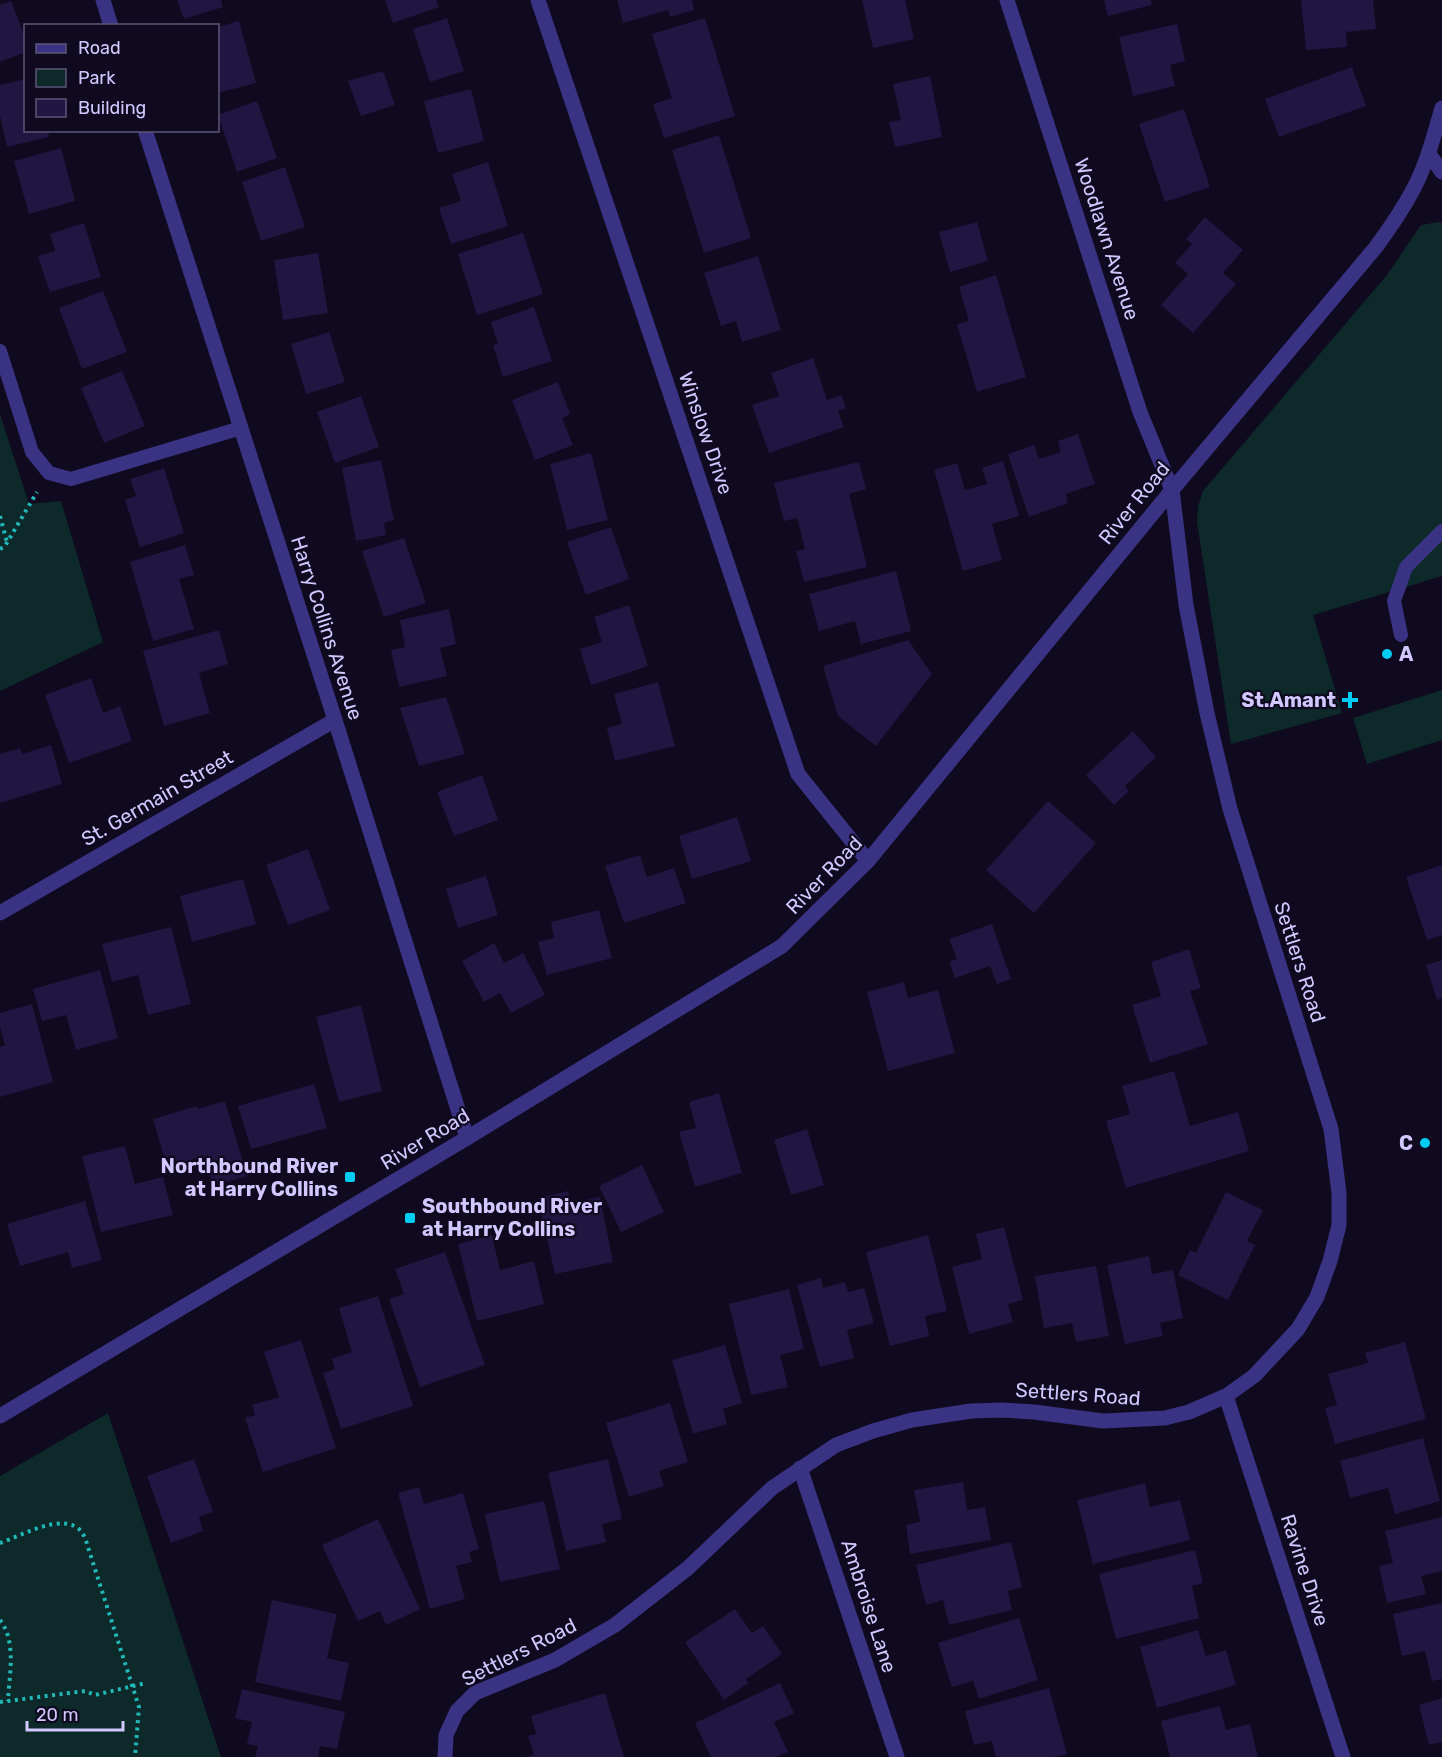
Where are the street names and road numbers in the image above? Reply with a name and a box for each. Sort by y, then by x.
street label: Woodlawn Avenue [1069,155,1145,323]
street label: Winslow Drive [674,369,738,497]
street label: River Road [1093,457,1175,549]
street label: Harry Collins Avenue [286,533,368,723]
street label: St. Germain Street [77,745,237,851]
street label: River Road [781,831,867,919]
street label: Settlers Road [1269,899,1331,1025]
street label: River Road [376,1103,474,1175]
street label: Settlers Road [1015,1378,1141,1410]
street label: Ravine Drive [1276,1511,1334,1629]
street label: Ambroise Lane [836,1536,902,1676]
street label: Settlers Road [458,1613,580,1691]

